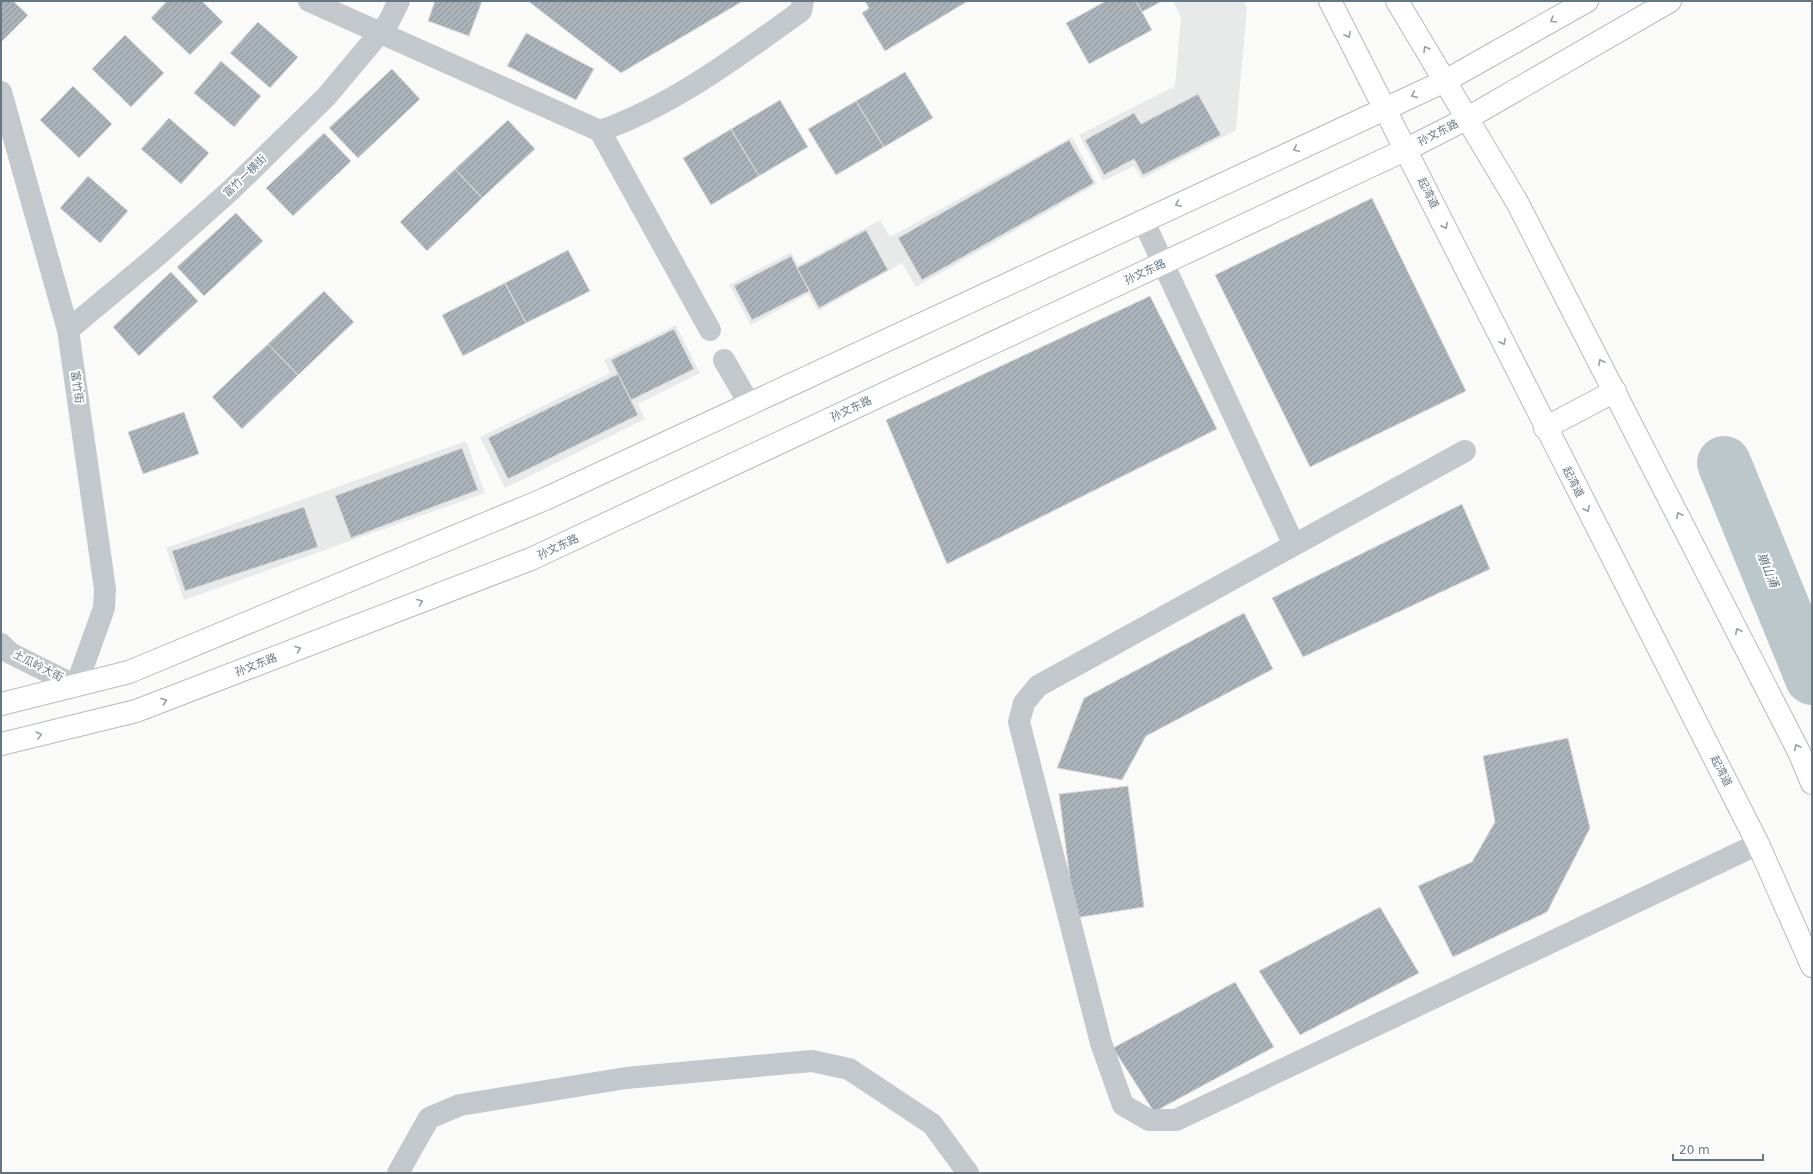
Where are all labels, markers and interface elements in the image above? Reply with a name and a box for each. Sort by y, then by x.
one-way arrow [1550,16,1557,23]
one-way arrow [1343,31,1351,38]
one-way arrow [1423,46,1430,53]
one-way arrow [1410,90,1418,98]
street label: 孙文东路 [1415,117,1461,149]
one-way arrow [1292,144,1300,152]
street label: 富竹一横街 [221,152,269,200]
street label: 起湾道 [1415,175,1441,211]
one-way arrow [1174,199,1182,207]
one-way arrow [1440,222,1448,229]
street label: 孙文东路 [1122,257,1168,287]
one-way arrow [1498,338,1506,346]
one-way arrow [1598,359,1605,366]
street label: 富竹街 [68,370,86,404]
street label: 孙文东路 [828,394,874,424]
street label: 起湾道 [1560,464,1586,500]
one-way arrow [1582,504,1590,512]
one-way arrow [1676,512,1684,520]
street label: 孙文东路 [535,532,581,562]
water label: 崩山涌 [1755,551,1782,591]
one-way arrow [415,599,423,607]
one-way arrow [1735,628,1743,635]
one-way arrow [295,645,302,653]
street label: 土瓜岭大街 [11,648,65,684]
street label: 孙文东路 [233,651,279,679]
one-way arrow [161,697,168,705]
one-way arrow [35,731,42,740]
one-way arrow [1794,744,1802,751]
street label: 起湾道 [1708,753,1734,789]
scale bar [1673,1136,1763,1162]
text: 20 m [1679,1143,1710,1157]

